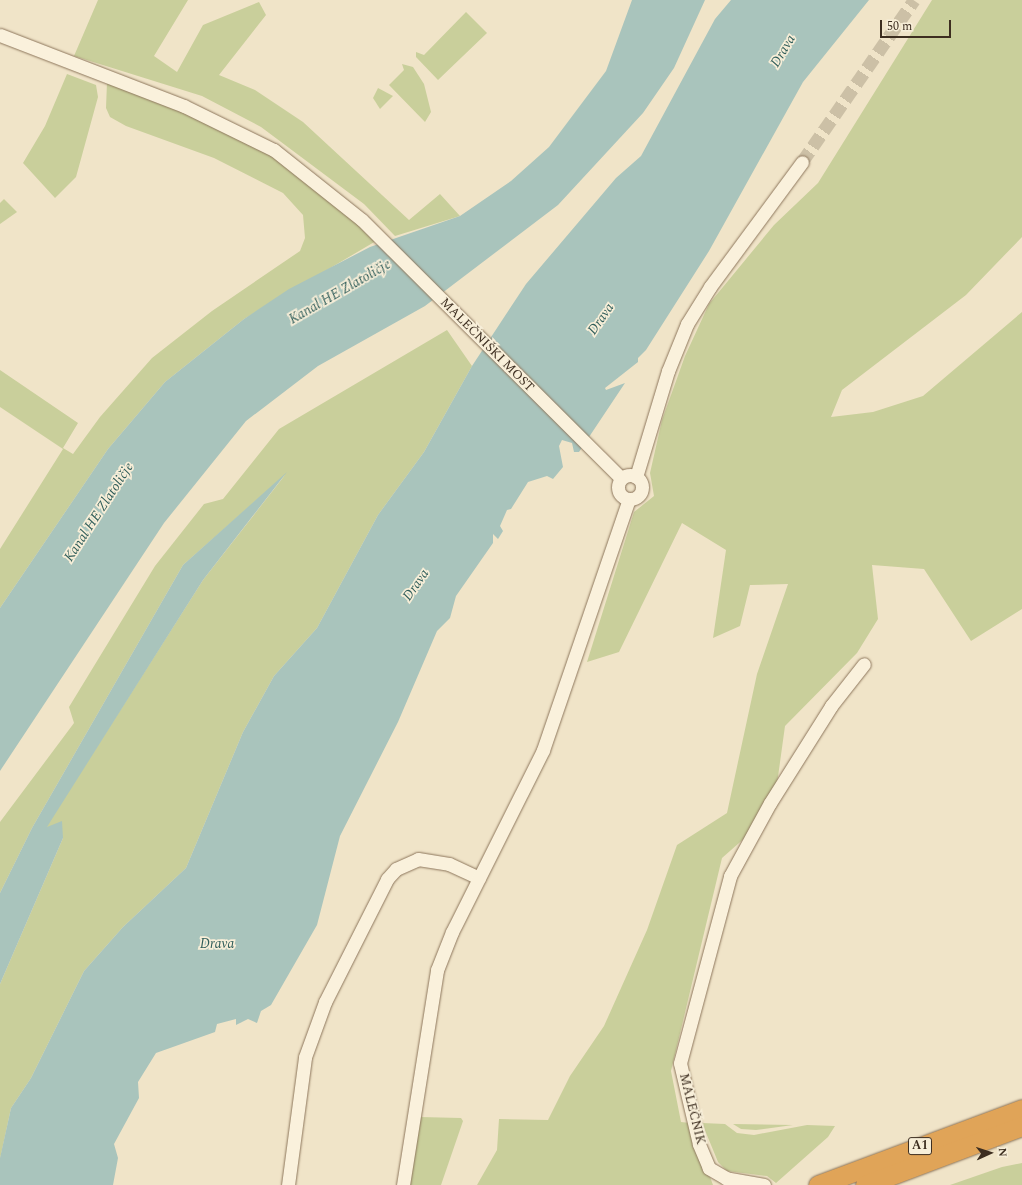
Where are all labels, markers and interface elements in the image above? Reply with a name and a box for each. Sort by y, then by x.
scale bar [882,12,953,38]
text: 50 m [887,17,912,36]
water label: Drava [767,32,799,70]
water label: Kanal HE Zlatoličje [286,256,394,328]
street label: MALEČNIŠKI MOST [437,295,537,395]
water label: Drava [584,300,618,338]
water label: Kanal HE Zlatoličje [61,459,137,565]
water label: Drava [399,566,433,604]
water label: Drava [200,936,234,952]
street label: MALEČNIK [676,1072,708,1146]
north arrow [970,1133,1010,1173]
road number: A1 [907,1136,933,1156]
text: N [994,1147,1011,1157]

